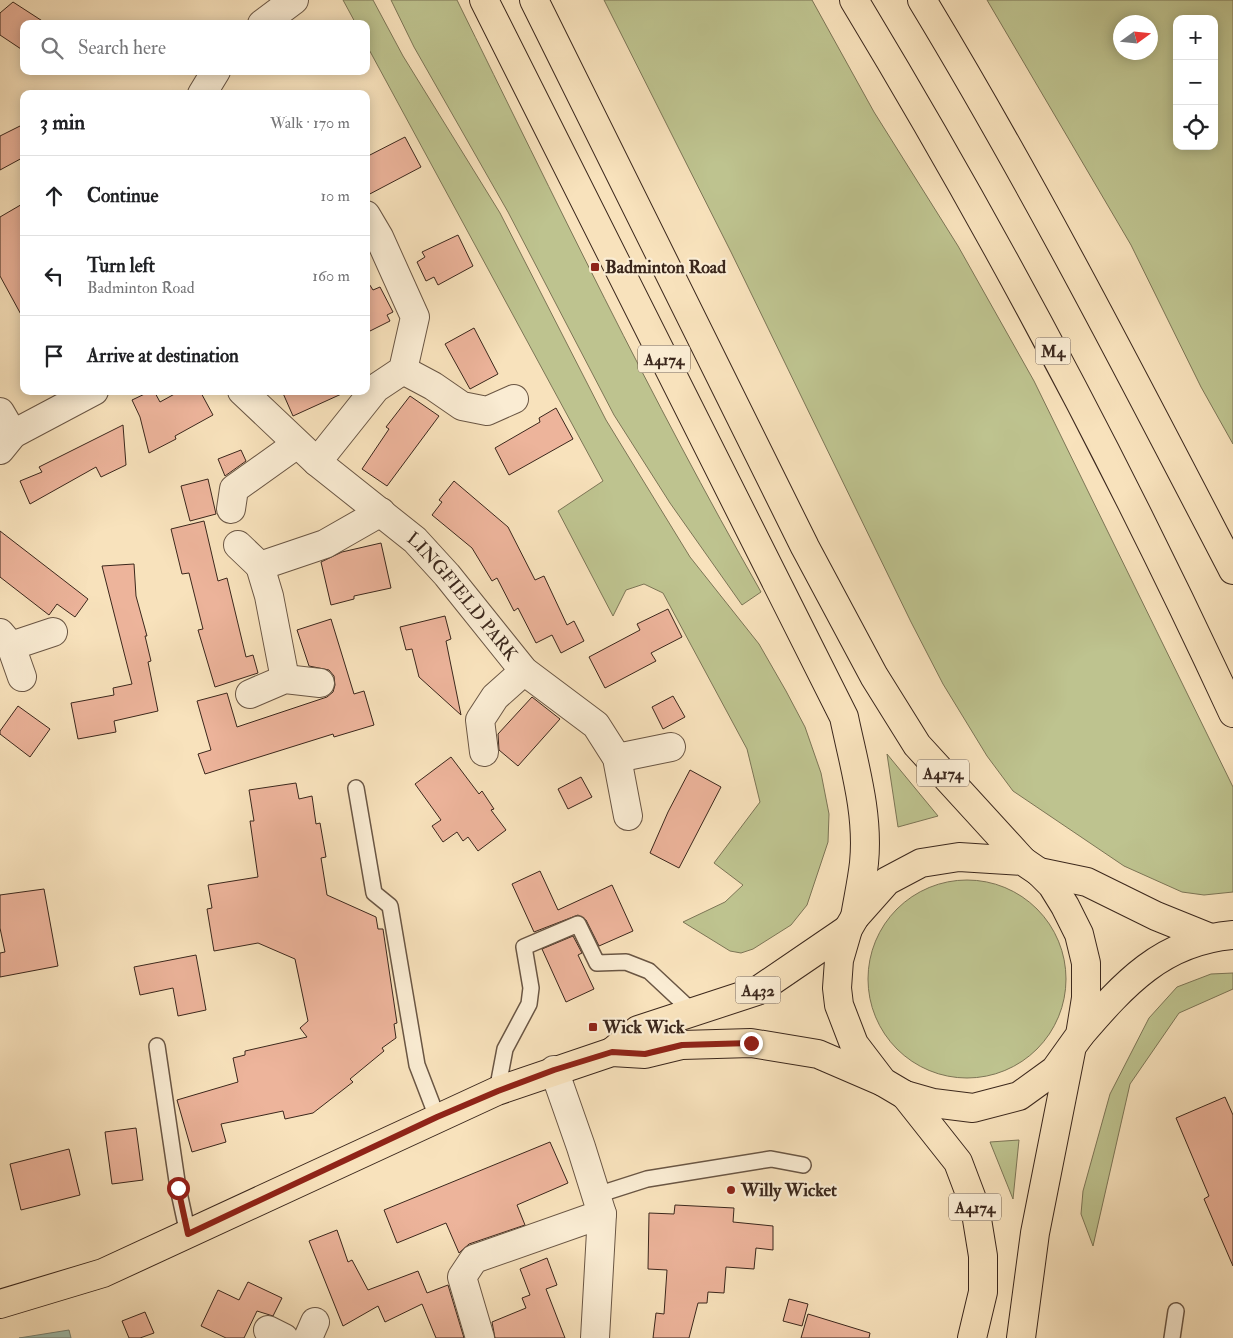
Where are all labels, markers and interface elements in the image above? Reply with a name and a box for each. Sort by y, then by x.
north arrow [1113,15,1158,60]
map controls [1173,15,1218,150]
button: + [1173,15,1218,60]
search box [20,20,370,75]
icon: search [38,34,66,62]
text: Search here [78,36,166,60]
button: − [1173,60,1218,105]
button: locate [1173,105,1218,150]
text: 3 min [40,109,85,136]
text: Walk · 170 m [270,113,350,133]
icon: ahead [40,182,68,210]
text: Continue [87,184,158,208]
text: 10 m [320,186,350,206]
text: Turn left [87,254,155,278]
place label: Badminton Road [605,256,726,279]
marker: Badminton Road [589,261,601,273]
icon: left [40,262,68,290]
text: 160 m [312,266,350,286]
text: Badminton Road [87,278,195,298]
road number: M4 [1036,338,1070,364]
icon: arrive [40,342,68,370]
text: Arrive at destination [87,344,239,368]
road number: A4174 [638,346,690,372]
street label: LINGFIELD PARK [402,527,523,666]
road number: A4174 [917,760,969,786]
road number: A432 [736,976,780,1004]
place label: Wick Wick [602,1016,685,1039]
marker: Wick Wick [587,1021,599,1033]
route end [740,1032,763,1055]
route start [167,1177,190,1200]
place label: Willy Wicket [740,1179,837,1202]
marker: Willy Wicket [725,1184,737,1196]
road number: A4174 [949,1194,1001,1220]

